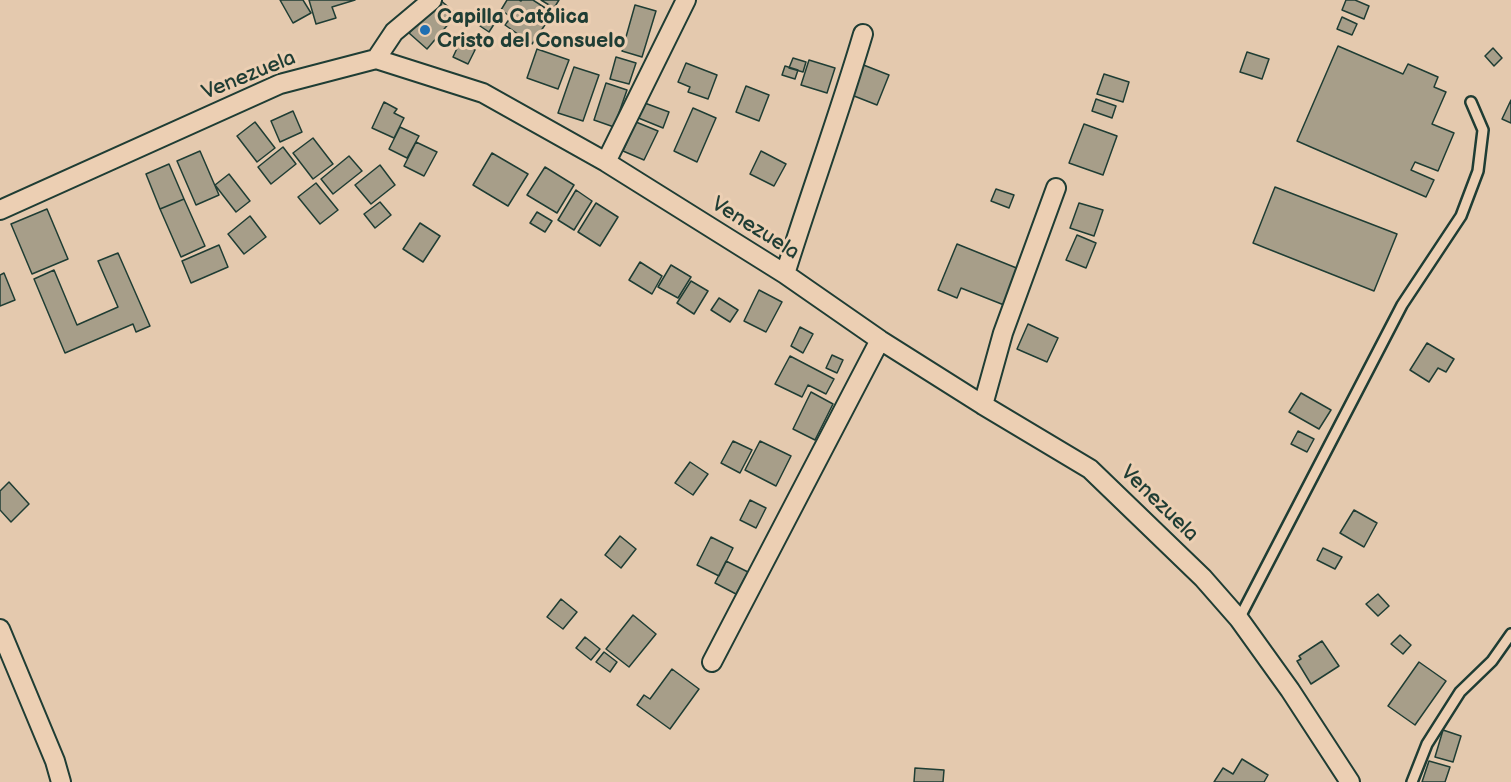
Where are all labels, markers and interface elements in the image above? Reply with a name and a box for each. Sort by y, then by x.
place label: Capilla Católica Cristo del Consuelo [437,5,625,55]
marker: Capilla Católica Cristo del Consuelo [418,23,432,37]
street label: Venezuela [199,46,299,106]
street label: Venezuela [706,192,804,266]
street label: Venezuela [1115,461,1203,547]

